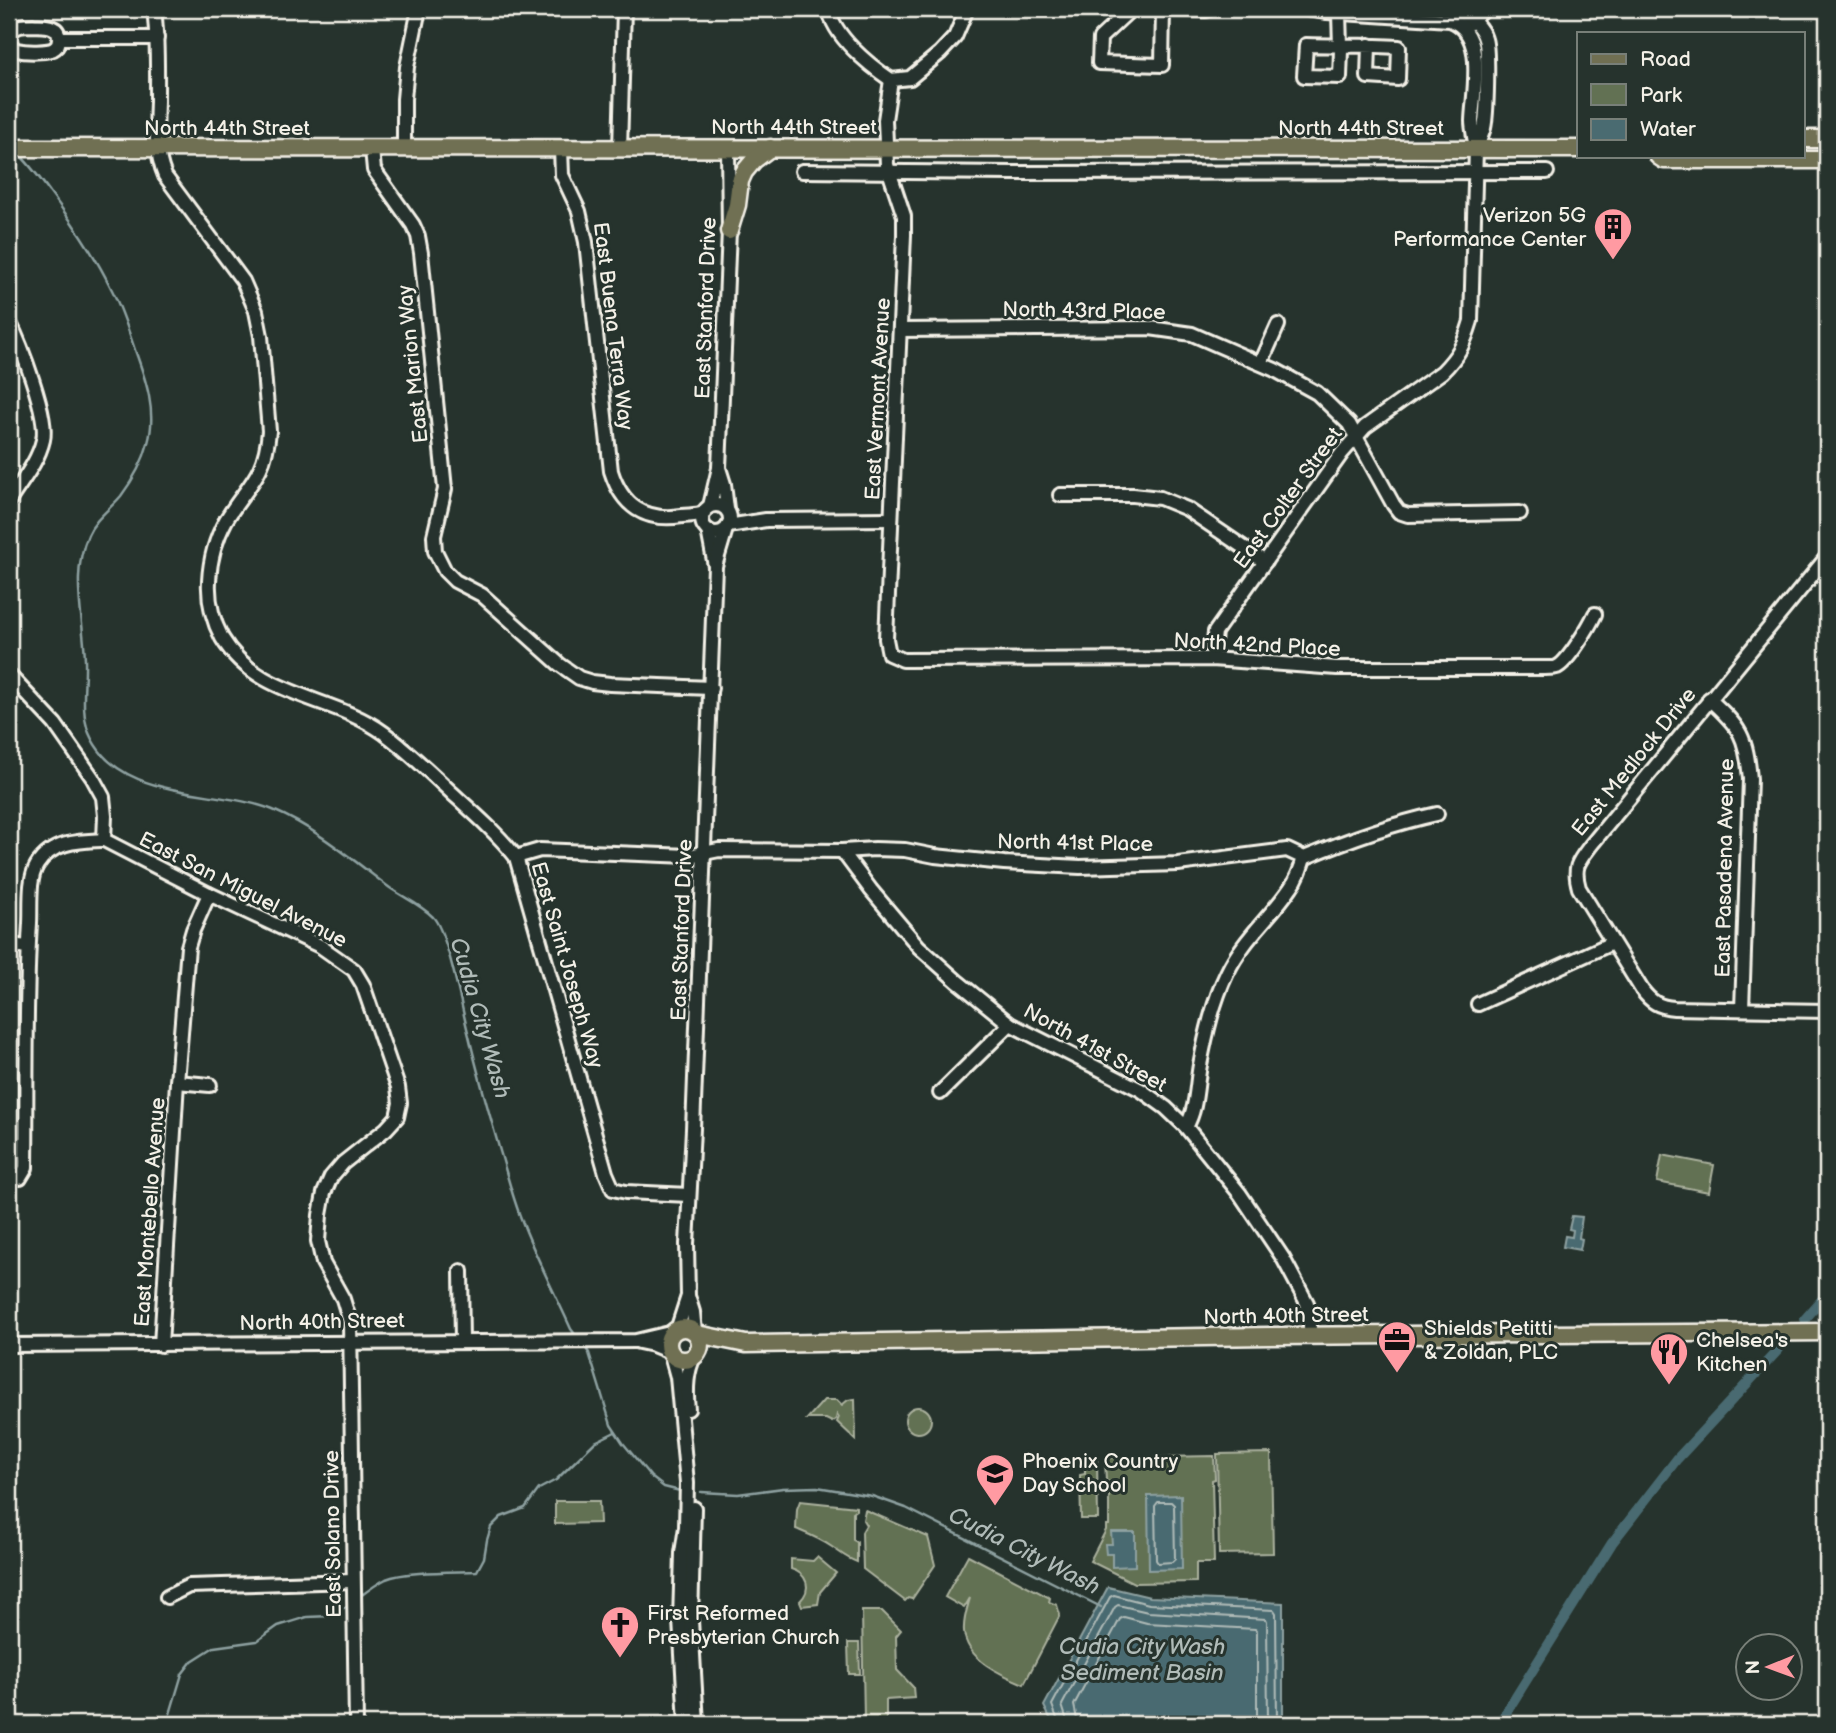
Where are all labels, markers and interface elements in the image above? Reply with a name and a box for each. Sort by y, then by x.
legend [1577,32,1804,158]
text: Road [1640,47,1691,72]
text: Park [1640,83,1683,108]
street label: North 44th Street [711,115,877,140]
street label: North 44th Street [144,116,310,141]
street label: North 44th Street [1278,116,1444,141]
text: Water [1640,117,1696,142]
place label: Verizon 5G Performance Center [1393,203,1586,252]
building icon: Verizon 5G Performance Center [1592,206,1634,261]
street label: East Stanford Drive [690,217,722,399]
street label: East Buena Terra Way [588,221,638,432]
street label: East Marion Way [392,283,434,444]
street label: East Vermont Avenue [860,297,896,501]
street label: North 43rd Place [1002,297,1166,325]
street label: East Colter Street [1228,422,1348,574]
street label: North 42nd Place [1173,628,1341,662]
street label: East Medlock Drive [1566,683,1702,841]
street label: East Pasadena Avenue [1711,758,1739,978]
street label: East San Miguel Avenue [135,827,351,953]
street label: North 41st Place [997,829,1153,857]
street label: East Stanford Drive [666,839,698,1021]
street label: East Saint Joseph Way [526,859,609,1072]
water label: Cudia City Wash [444,934,517,1102]
street label: North 41st Street [1019,998,1171,1098]
street label: East Montebello Avenue [130,1096,170,1328]
street label: North 40th Street [1203,1302,1369,1330]
street label: North 40th Street [239,1308,405,1336]
place label: Shields Petitti & Zoldan, PLC [1424,1316,1558,1365]
office icon: Shields Petitti & Zoldan, PLC [1376,1319,1418,1374]
place label: Chelsea's Kitchen [1696,1328,1788,1377]
restaurant icon: Chelsea's Kitchen [1648,1331,1690,1386]
place label: Phoenix Country Day School [1022,1449,1179,1498]
street label: East Solano Drive [319,1450,347,1618]
school or university icon: Phoenix Country Day School [974,1452,1016,1507]
water label: Cudia City Wash [943,1501,1105,1601]
place label: First Reformed Presbyterian Church [647,1601,840,1650]
church icon: First Reformed Presbyterian Church [599,1604,641,1659]
north arrow [1734,1632,1804,1702]
water label: Cudia City Wash Sediment Basin [1059,1633,1226,1687]
text: N [1742,1660,1765,1675]

